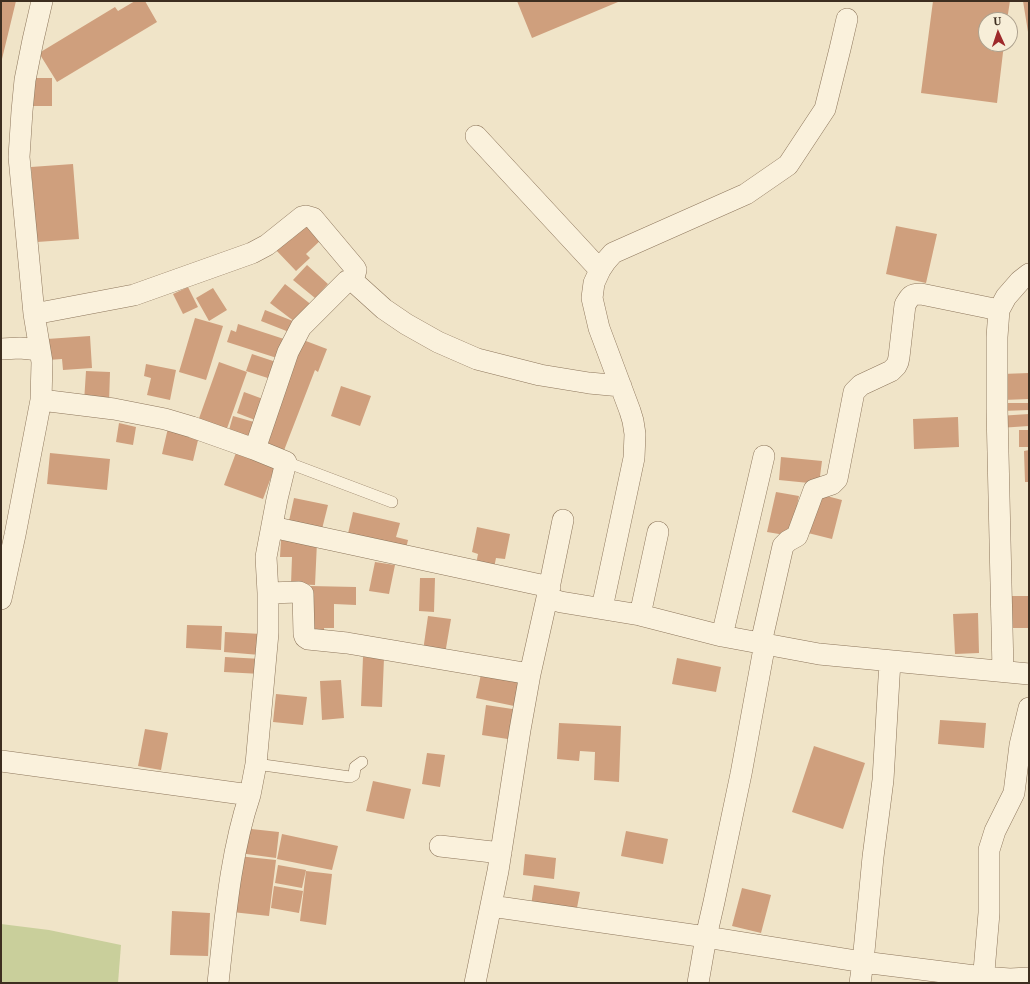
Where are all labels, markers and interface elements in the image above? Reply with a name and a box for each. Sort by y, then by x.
north arrow [978,12,1018,52]
text: U [993,13,1002,28]

